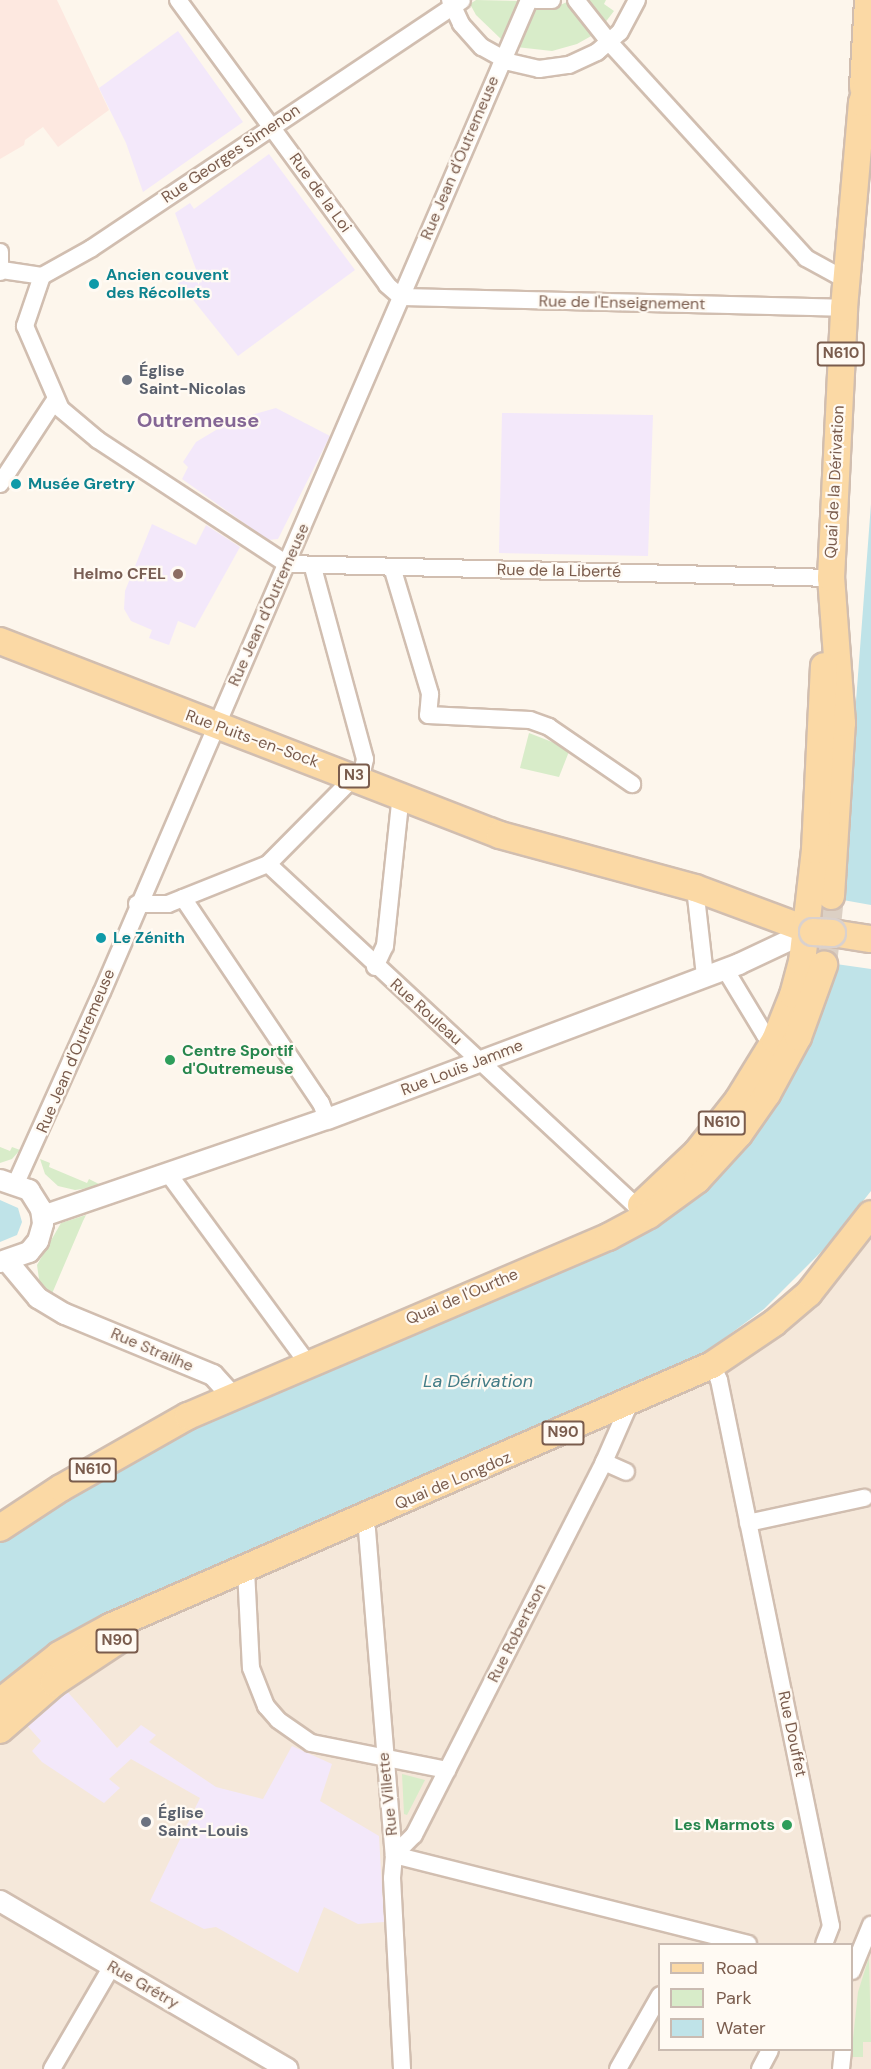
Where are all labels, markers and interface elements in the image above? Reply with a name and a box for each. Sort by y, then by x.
street label: Rue Jean d'Outremeuse [417,73,503,243]
street label: Rue Georges Simenon [158,101,304,207]
street label: Rue de la Loi [285,150,355,236]
place label: Ancien couvent des Récollets [106,265,229,303]
marker: Ancien couvent des Récollets [87,277,101,291]
street label: Rue de l'Enseignement [539,292,705,314]
road number: N610 [816,342,866,366]
place label: Église Saint-Nicolas [139,361,246,399]
marker: Église Saint-Nicolas [120,373,134,387]
street label: Quai de la Dérivation [821,405,849,559]
district label: Outremeuse [137,408,259,432]
place label: Musée Gretry [28,474,135,494]
marker: Musée Gretry [9,477,23,491]
street label: Rue Jean d'Outremeuse [224,521,314,689]
street label: Rue de la Liberté [497,560,621,582]
place label: Helmo CFEL [73,564,166,584]
marker: Helmo CFEL [171,567,185,581]
street label: Rue Puits-en-Sock [183,706,321,772]
road number: N3 [338,764,370,788]
place label: Le Zénith [113,928,185,948]
marker: Le Zénith [94,931,108,945]
street label: Rue Jean d'Outremeuse [33,966,119,1136]
street label: Rue Rouleau [386,975,466,1049]
street label: Rue Louis Jamme [398,1036,526,1100]
place label: Centre Sportif d'Outremeuse [182,1041,294,1079]
marker: Centre Sportif d'Outremeuse [163,1053,177,1067]
road number: N610 [696,1111,748,1135]
street label: Quai de l'Ourthe [403,1265,521,1329]
street label: Rue Strailhe [108,1324,196,1376]
water label: La Dérivation [423,1370,533,1392]
road number: N90 [540,1421,586,1445]
street label: Quai de Longdoz [392,1448,514,1514]
road number: N610 [68,1458,118,1482]
street label: Rue Robertson [484,1580,550,1686]
road number: N90 [94,1629,140,1653]
street label: Rue Douffet [774,1689,810,1779]
street label: Rue Villette [374,1751,402,1837]
place label: Église Saint-Louis [158,1803,249,1841]
marker: Église Saint-Louis [139,1815,153,1829]
place label: Les Marmots [675,1815,775,1835]
marker: Les Marmots [780,1818,794,1832]
legend [658,1943,853,2051]
text: Road [716,1956,758,1980]
street label: Rue Grétry [104,1957,182,2013]
text: Park [716,1986,752,2010]
text: Water [716,2016,766,2040]

